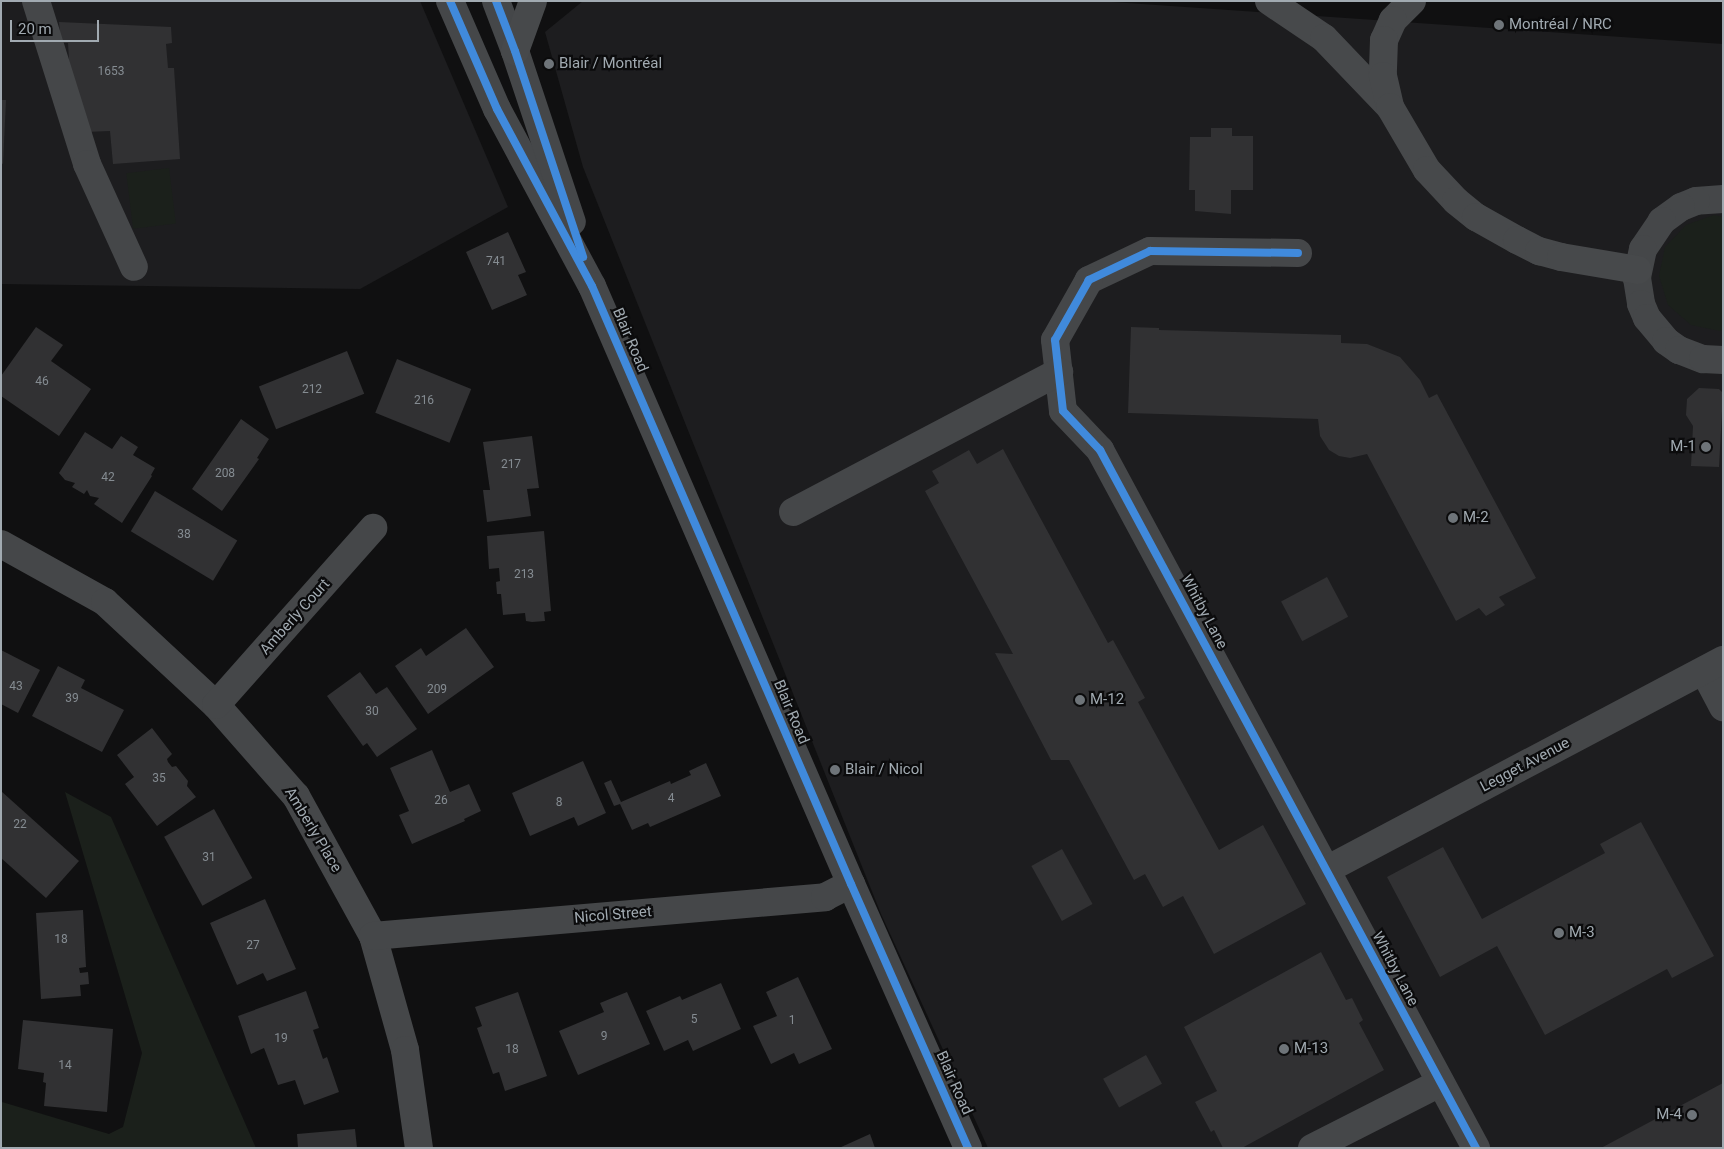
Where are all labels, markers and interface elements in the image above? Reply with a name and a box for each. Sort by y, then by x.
scale bar [12,10,101,42]
place label: Montréal / NRC [1509,16,1612,34]
marker: Montréal / NRC [1493,19,1505,31]
text: 20 m [18,20,52,38]
place label: Blair / Montréal [559,55,662,73]
marker: Blair / Montréal [543,58,555,70]
house number: 1653 [98,65,124,79]
house number: 741 [486,255,506,269]
street label: Blair Road [608,305,652,375]
house number: 46 [35,375,49,389]
house number: 212 [302,383,322,397]
house number: 216 [414,394,434,408]
place label: M-1 [1670,438,1696,456]
marker: M-1 [1700,441,1712,453]
house number: 217 [501,458,521,472]
house number: 208 [215,467,235,481]
house number: 42 [101,471,115,485]
place label: M-2 [1463,509,1489,527]
marker: M-2 [1447,512,1459,524]
house number: 38 [177,528,191,542]
house number: 213 [514,568,534,582]
street label: Whitby Lane [1177,572,1231,652]
street label: Amberly Court [256,575,334,659]
street label: Blair Road [769,677,813,747]
house number: 43 [9,680,23,694]
house number: 209 [427,683,447,697]
place label: M-12 [1090,691,1124,709]
house number: 39 [65,692,79,706]
marker: M-12 [1074,694,1086,706]
house number: 30 [365,705,379,719]
street label: Legget Avenue [1477,734,1573,796]
place label: Blair / Nicol [845,761,923,779]
marker: Blair / Nicol [829,764,841,776]
house number: 35 [152,772,166,786]
street label: Amberly Place [281,784,345,876]
house number: 4 [668,792,674,806]
house number: 26 [434,794,448,808]
house number: 8 [556,796,562,810]
house number: 22 [13,818,27,832]
house number: 31 [202,851,216,865]
street label: Nicol Street [574,903,652,927]
place label: M-3 [1569,924,1595,942]
marker: M-3 [1553,927,1565,939]
street label: Whitby Lane [1368,929,1422,1009]
house number: 18 [54,933,68,947]
house number: 27 [246,939,260,953]
house number: 5 [691,1013,697,1027]
house number: 1 [789,1014,795,1028]
house number: 9 [601,1030,607,1044]
house number: 19 [274,1032,288,1046]
place label: M-13 [1294,1040,1328,1058]
house number: 18 [505,1043,519,1057]
marker: M-13 [1278,1043,1290,1055]
street label: Blair Road [932,1048,976,1118]
house number: 14 [58,1059,72,1073]
place label: M-4 [1656,1106,1682,1124]
marker: M-4 [1686,1109,1698,1121]

